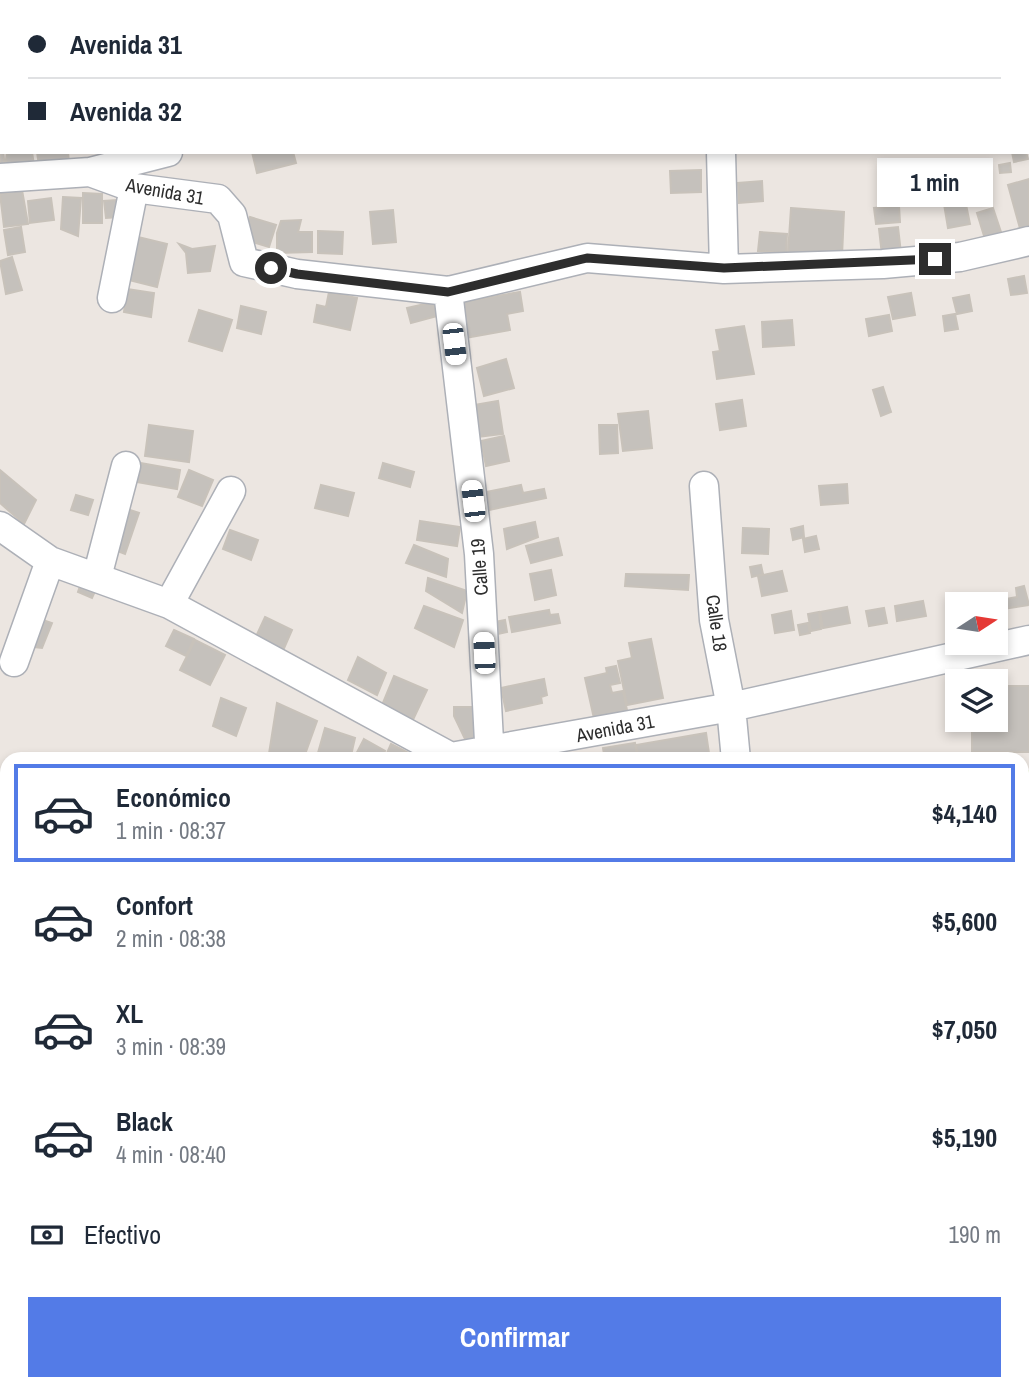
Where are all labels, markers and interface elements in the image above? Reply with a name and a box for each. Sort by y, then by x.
text: Avenida 31 [70,27,182,62]
text: Avenida 32 [70,94,182,129]
callout: 1 min [877,158,993,206]
text: 1 min [910,167,960,198]
street label: Avenida 31 [123,171,206,211]
route end [919,243,951,275]
route start [255,252,287,284]
car [442,322,467,366]
car [461,479,486,523]
street label: Calle 19 [464,538,494,596]
north arrow [945,592,1008,654]
map controls [945,592,1008,732]
street label: Calle 18 [700,593,734,653]
car [473,631,496,675]
button: layers [945,669,1008,732]
street label: Avenida 31 [573,708,656,748]
text: Económico [116,780,231,815]
icon: car [32,782,95,845]
text: $4,140 [932,796,997,831]
text: 1 min · 08:37 [116,815,226,846]
text: Confort [116,888,193,923]
icon: car [32,890,95,953]
text: $5,600 [932,904,997,939]
text: 2 min · 08:38 [116,923,226,954]
text: XL [116,996,143,1031]
icon: car [32,998,95,1061]
text: $7,050 [932,1012,997,1047]
text: 3 min · 08:39 [116,1031,226,1062]
text: Black [116,1104,173,1139]
icon: car [32,1106,95,1169]
text: $5,190 [932,1120,997,1155]
text: 4 min · 08:40 [116,1139,226,1170]
icon: cash [28,1216,66,1254]
text: Efectivo [84,1217,161,1252]
text: 190 m [949,1219,1001,1250]
button: Confirmar [28,1297,1001,1377]

